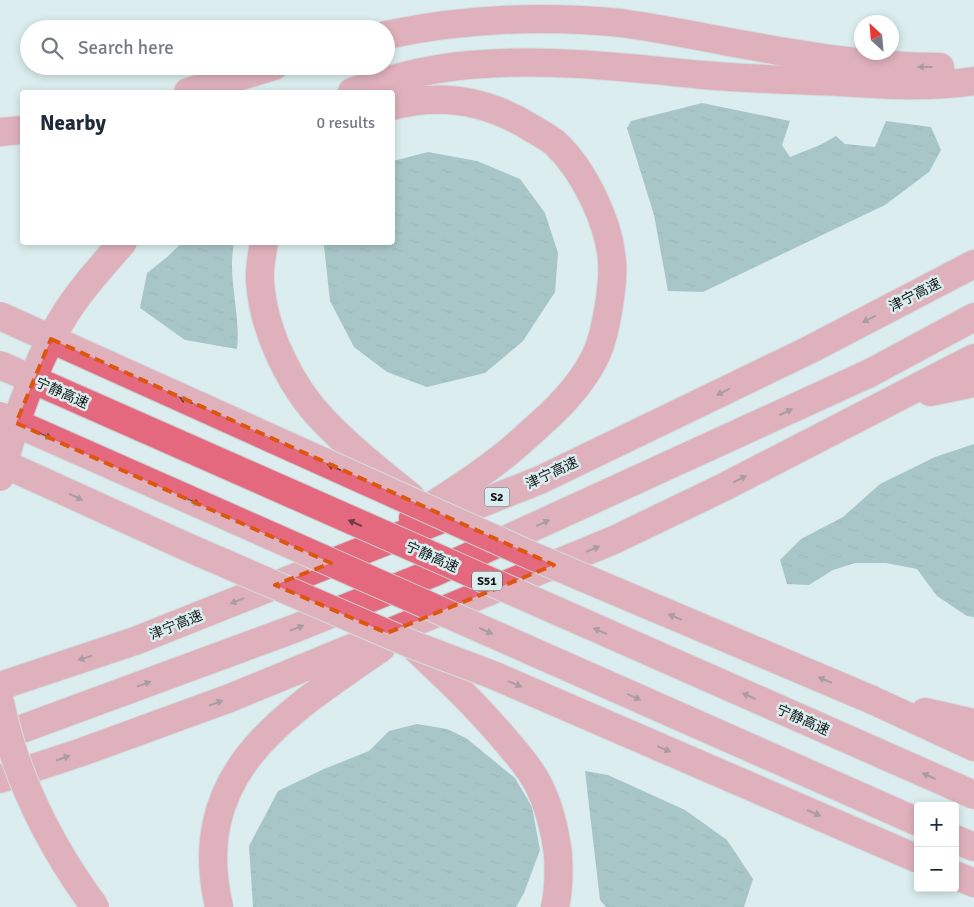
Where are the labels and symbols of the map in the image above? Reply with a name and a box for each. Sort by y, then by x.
north arrow [854,15,899,60]
one-way arrow [917,63,933,71]
street label: 津宁高速 [886,275,944,315]
one-way arrow [861,315,876,323]
street label: 宁静高速 [33,374,91,412]
one-way arrow [716,388,730,396]
one-way arrow [179,396,193,404]
one-way arrow [779,407,793,415]
one-way arrow [38,433,52,441]
street label: 津宁高速 [523,453,581,493]
one-way arrow [327,463,341,471]
one-way arrow [732,475,747,483]
road number: S2 [484,488,510,507]
one-way arrow [69,493,83,501]
one-way arrow [186,498,200,506]
one-way arrow [348,518,362,526]
one-way arrow [536,518,550,526]
street label: 宁静高速 [403,538,461,576]
one-way arrow [586,545,601,553]
road number: S51 [472,572,502,590]
one-way arrow [229,597,244,605]
street label: 津宁高速 [147,607,205,643]
one-way arrow [668,612,682,620]
one-way arrow [289,623,304,631]
one-way arrow [593,626,607,634]
one-way arrow [479,628,493,636]
one-way arrow [77,655,92,662]
one-way arrow [818,676,832,684]
one-way arrow [137,680,152,688]
one-way arrow [508,681,522,689]
one-way arrow [742,692,756,700]
one-way arrow [627,693,641,701]
one-way arrow [208,699,223,706]
street label: 宁静高速 [774,701,832,739]
one-way arrow [657,745,671,753]
one-way arrow [55,754,70,761]
one-way arrow [922,771,936,779]
one-way arrow [807,810,821,818]

